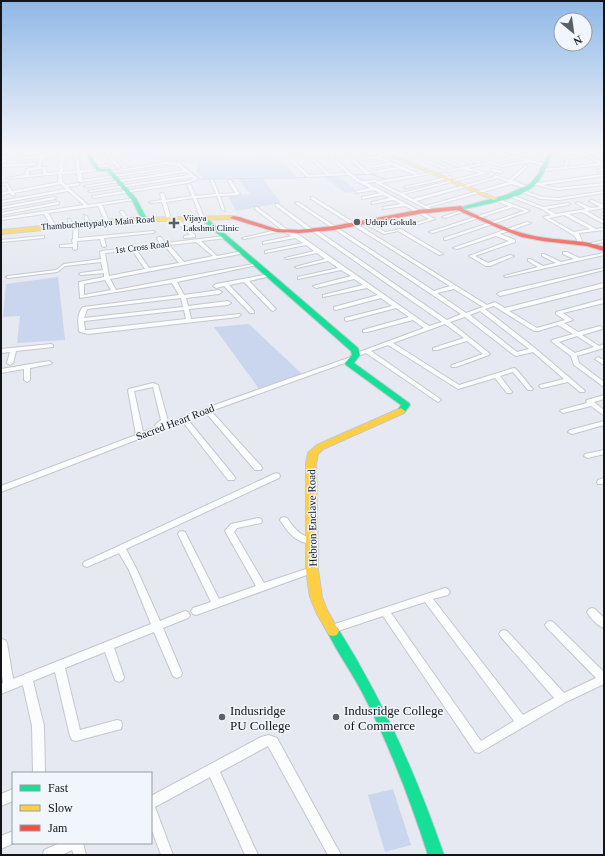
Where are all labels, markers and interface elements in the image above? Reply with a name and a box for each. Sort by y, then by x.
north arrow [553,12,593,52]
text: N [571,34,584,48]
place label: Vijaya Lakshmi Clinic [183,213,239,233]
street label: Thambuchettypalya Main Road [41,214,156,232]
marker: Vijaya Lakshmi Clinic [168,217,180,229]
marker: Udupi Gokula [352,217,362,227]
place label: Udupi Gokula [365,217,416,227]
street label: 1st Cross Road [114,239,170,255]
street label: Sacred Heart Road [134,401,216,442]
street label: Hebron Enclave Road [305,469,319,567]
place label: Indusridge PU College [230,703,291,733]
place label: Indusridge College of Commerce [344,703,444,733]
marker: Indusridge PU College [217,712,227,722]
marker: Indusridge College of Commerce [331,712,341,722]
legend [12,772,152,844]
text: Fast [48,781,69,795]
text: Slow [48,801,73,815]
text: Jam [48,821,68,835]

